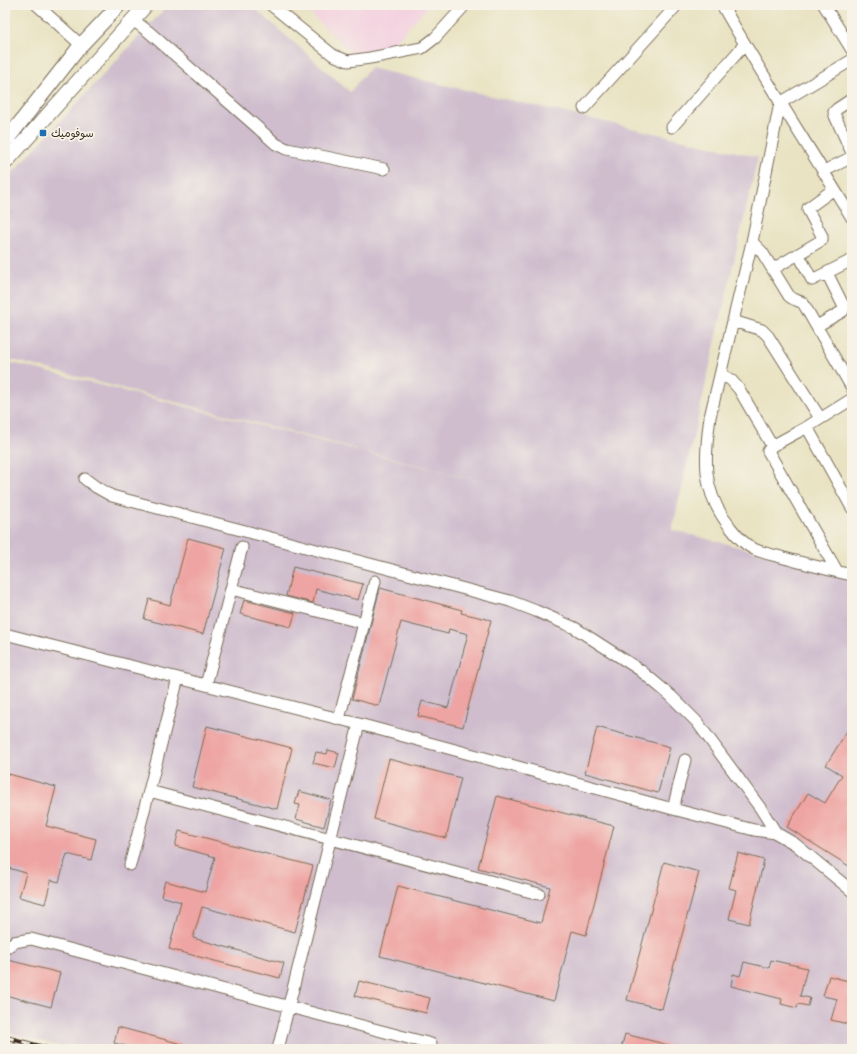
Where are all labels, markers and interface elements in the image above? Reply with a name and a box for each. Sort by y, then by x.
place label: سوفوميك [51,127,94,141]
marker: سوفوميك [38,128,48,138]

